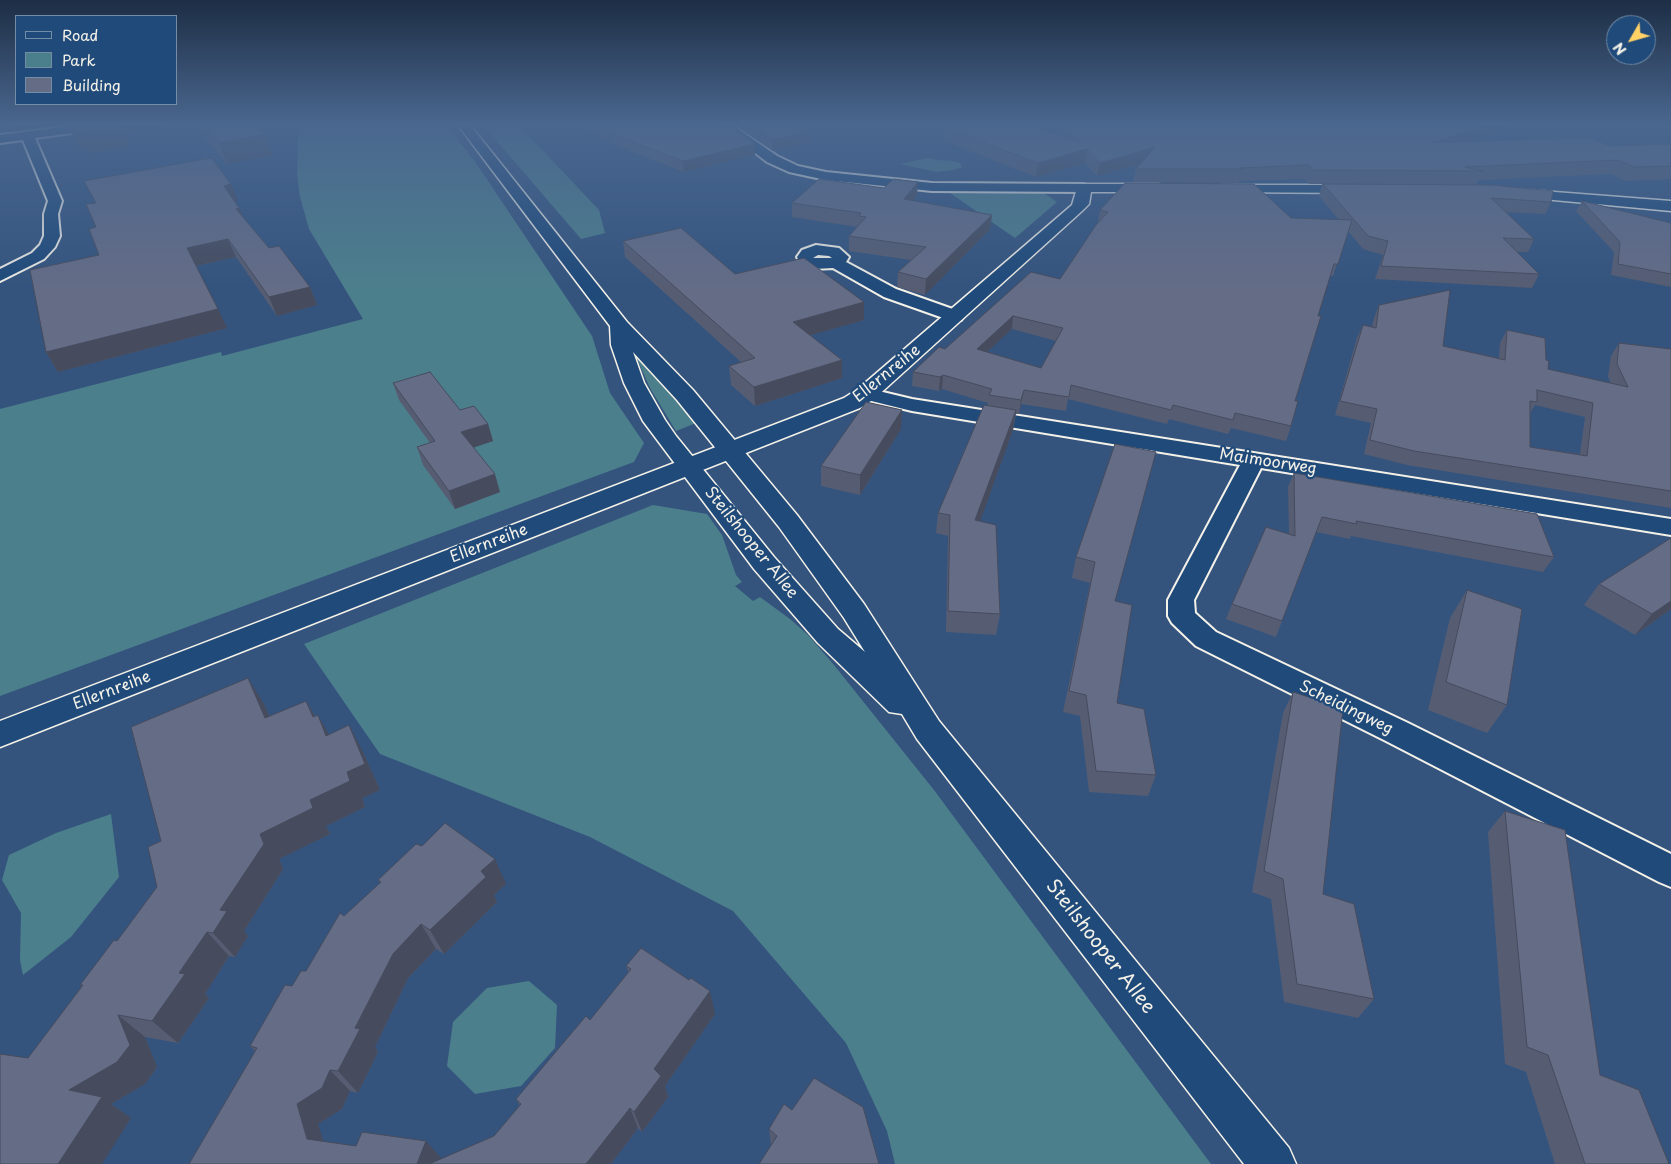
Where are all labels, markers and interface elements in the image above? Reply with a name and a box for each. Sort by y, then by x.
legend [15,15,178,105]
north arrow [1606,15,1656,65]
text: Road [62,23,98,46]
text: N [1608,38,1631,60]
text: Park [62,48,96,71]
text: Building [62,73,121,96]
street label: Ellernreihe [849,341,925,407]
street label: Maimoorweg [1218,445,1318,479]
street label: Steilshooper Allee [700,483,802,603]
street label: Ellernreihe [448,520,530,568]
street label: Ellernreihe [71,667,153,715]
street label: Scheidingweg [1296,677,1396,739]
street label: Steilshooper Allee [1041,875,1159,1019]

